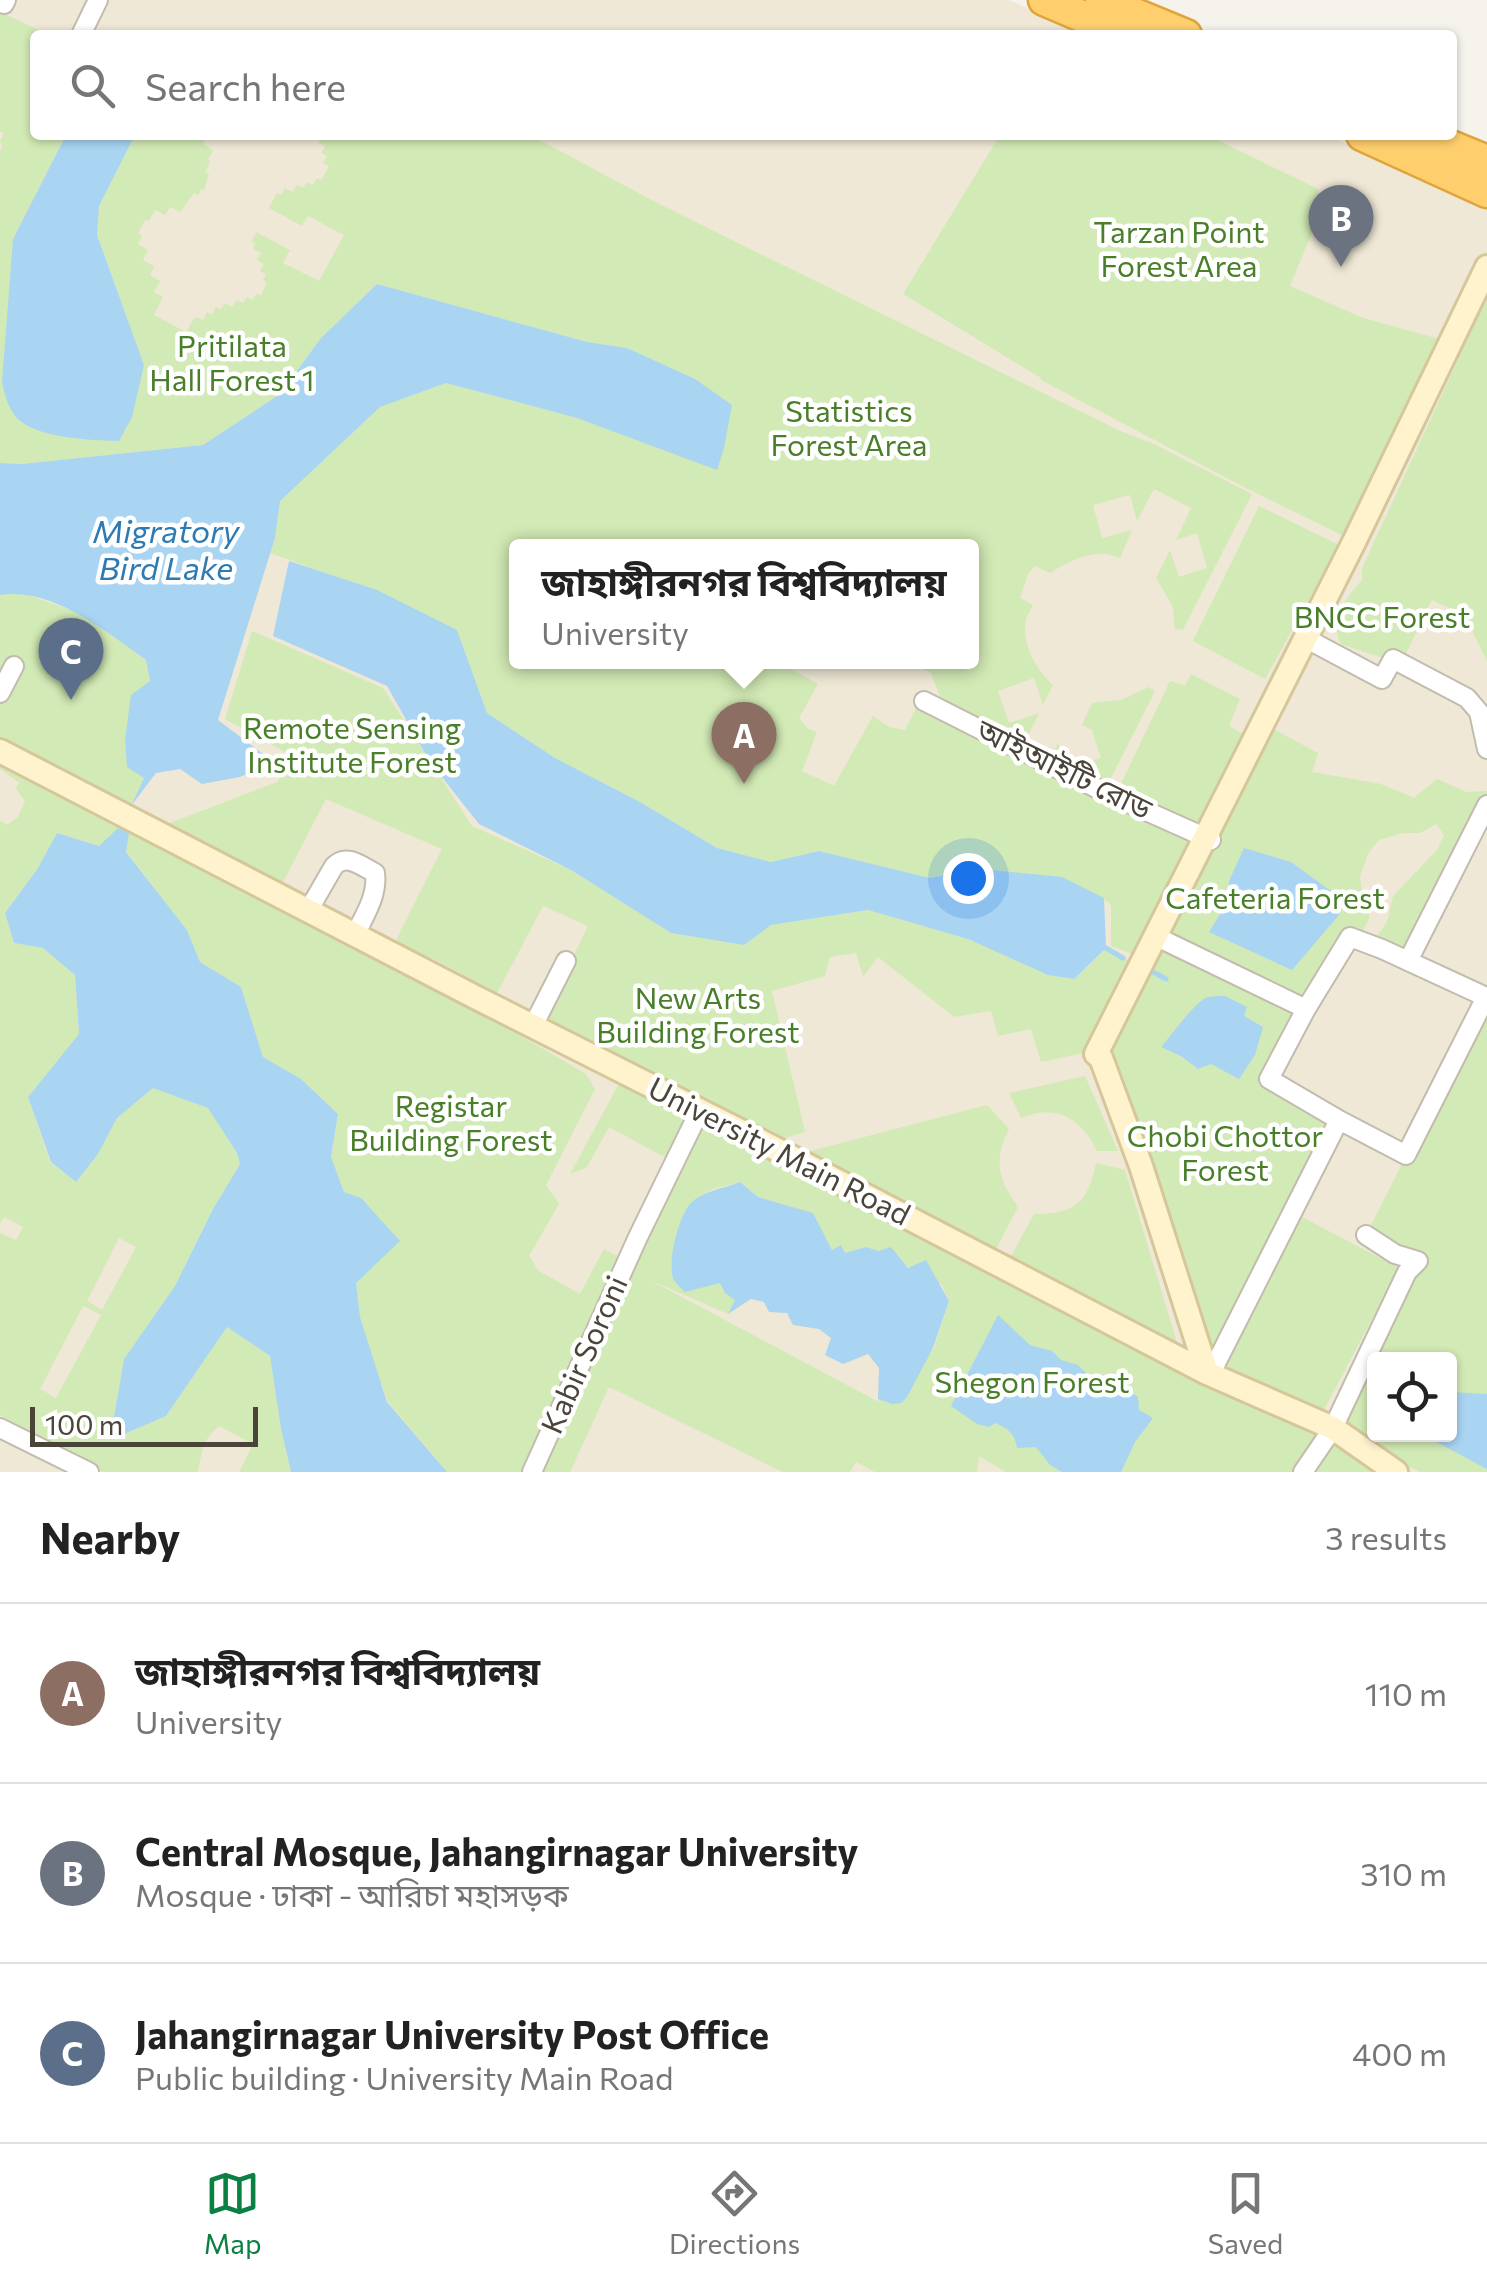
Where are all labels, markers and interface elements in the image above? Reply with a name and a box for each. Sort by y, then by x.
search box [30,30,1457,140]
icon: search [65,58,120,113]
text: Search here [145,62,346,109]
pin: B [1308,184,1374,267]
park label: Tarzan Point Forest Area [1093,212,1265,283]
park label: Pritilata Hall Forest 1 [149,326,315,397]
park label: Statistics Forest Area [770,391,928,462]
water label: Migratory Bird Lake [93,510,241,587]
popup [509,539,979,669]
text: জাহাঙ্গীরনগর বিশ্ববিদ্যালয় [541,557,947,604]
park label: BNCC Forest [1294,597,1470,634]
text: University [541,612,689,652]
pin: C [38,618,104,700]
pin: A [712,702,776,784]
park label: Remote Sensing Institute Forest [243,708,461,779]
street label: আইআইটি রোড [971,709,1159,826]
your location [943,853,994,904]
park label: Cafeteria Forest [1165,878,1385,915]
park label: New Arts Building Forest [596,978,800,1049]
street label: University Main Road [643,1068,917,1232]
park label: Registar Building Forest [349,1086,553,1157]
park label: Chobi Chottor Forest [1127,1116,1323,1187]
street label: Kabir Soroni [531,1269,634,1439]
map controls [1367,1352,1457,1442]
button: locate [1367,1352,1457,1442]
park label: Shegon Forest [934,1362,1130,1399]
scale bar [30,1402,258,1446]
text: 100 m [45,1407,123,1441]
text: Nearby [40,1511,180,1563]
text: 3 results [1325,1517,1447,1557]
text: জাহাঙ্গীরনগর বিশ্ববিদ্যালয় [135,1646,540,1693]
text: A [61,1673,84,1713]
text: 110 m [1365,1673,1447,1713]
text: University [135,1701,282,1741]
text: Central Mosque, Jahangirnagar University [135,1827,858,1874]
text: B [62,1853,83,1893]
text: 310 m [1360,1853,1447,1893]
text: Mosque · ঢাকা - আরিচা মহাসড়ক [135,1874,569,1914]
text: Jahangirnagar University Post Office [135,2010,769,2057]
text: C [62,2033,83,2073]
text: 400 m [1352,2033,1447,2073]
text: Public building · University Main Road [135,2057,674,2097]
tab: Map [204,2166,261,2260]
tab: Directions [669,2166,800,2260]
tab: Saved [1208,2166,1283,2260]

